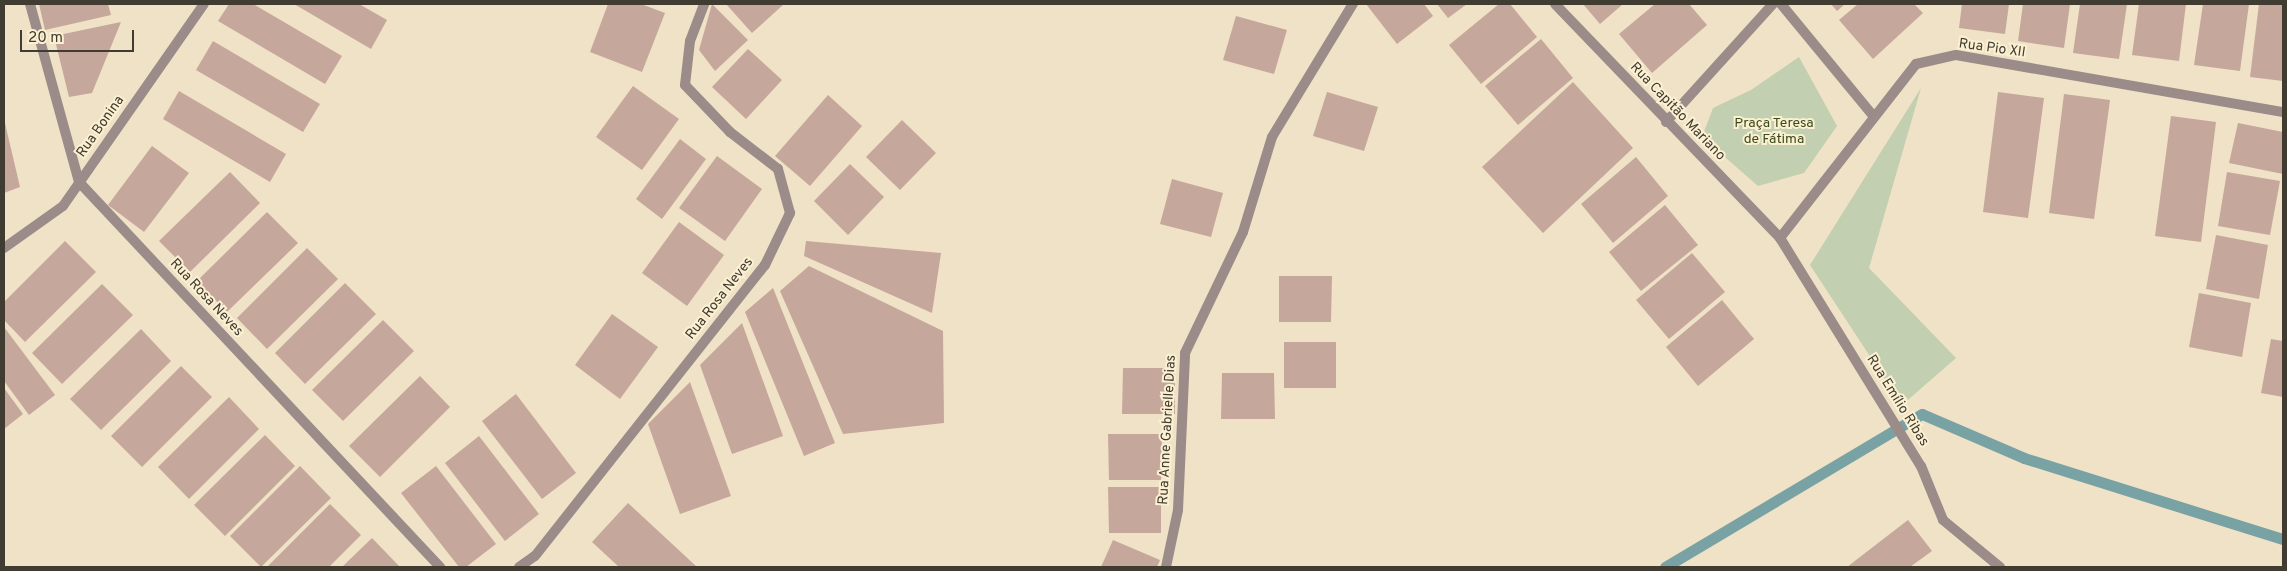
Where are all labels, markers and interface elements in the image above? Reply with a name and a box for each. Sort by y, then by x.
scale bar [22,20,136,52]
text: 20 m [28,29,63,48]
street label: Rua Pio XII [1958,36,2026,62]
street label: Rua Capitão Mariano [1626,59,1728,165]
street label: Rua Bonina [74,93,128,161]
park label: Praça Teresa de Fátima [1734,116,1814,148]
street label: Rua Rosa Neves [683,255,757,343]
street label: Rua Rosa Neves [166,256,246,340]
street label: Rua Emílio Ribas [1862,352,1932,450]
street label: Rua Anne Gabrielle Dias [1156,354,1180,506]

